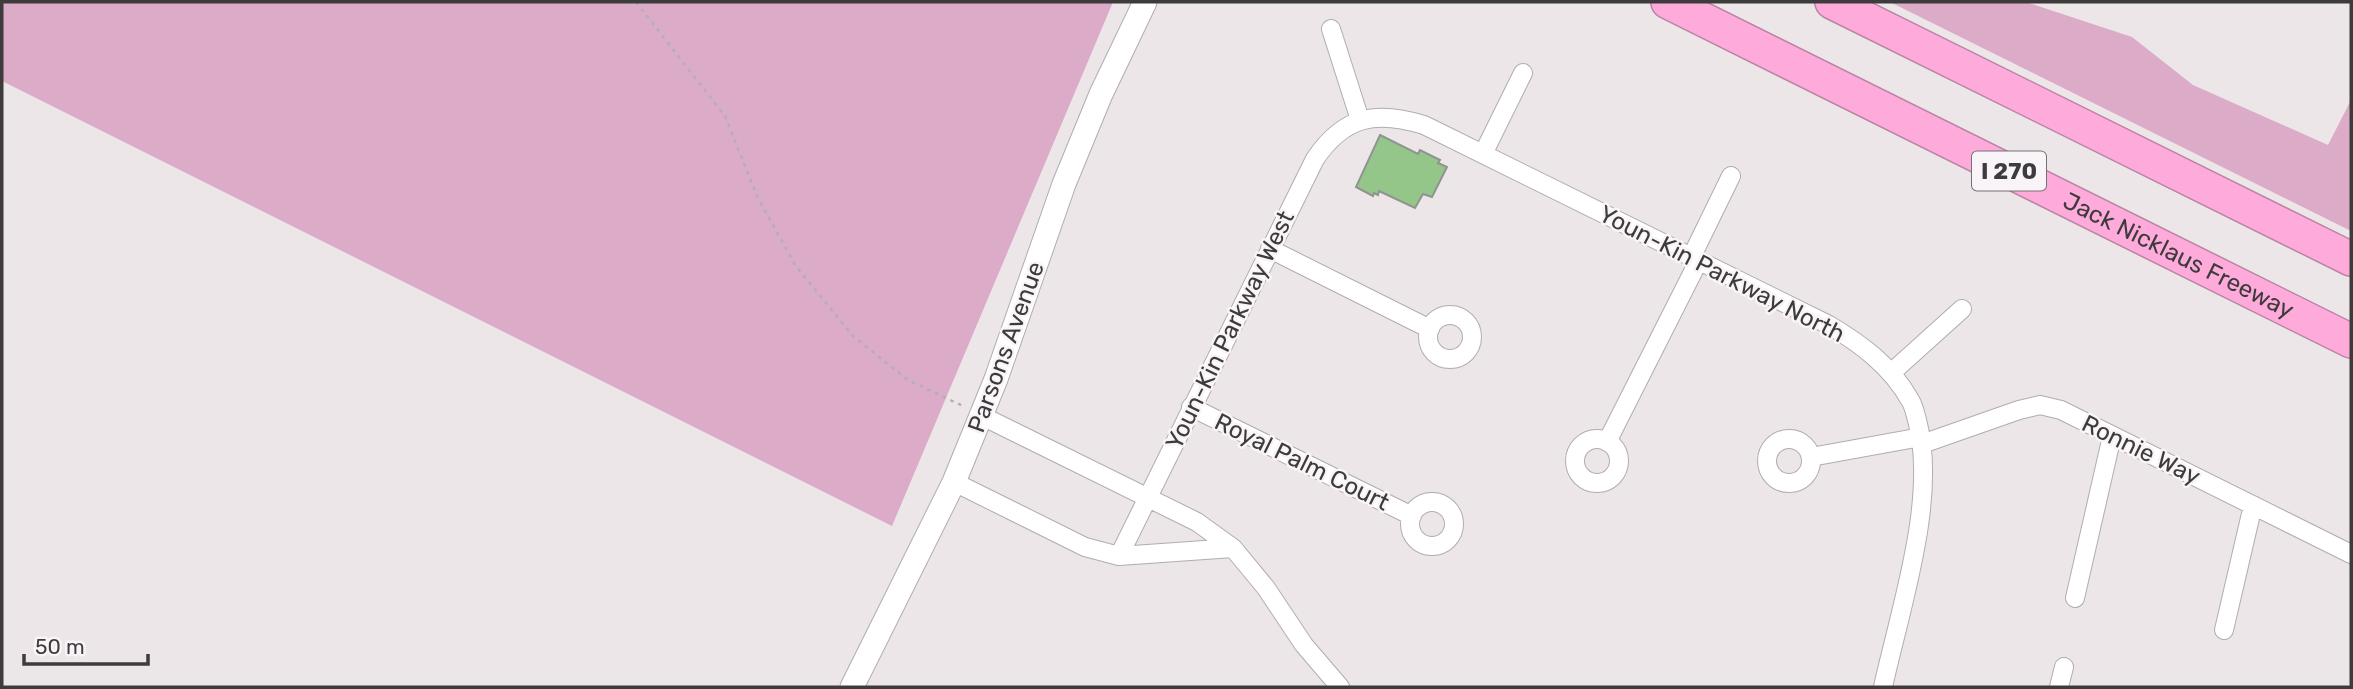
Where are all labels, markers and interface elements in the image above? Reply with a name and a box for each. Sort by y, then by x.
road number: I 270 [1972,152,2046,190]
street label: Jack Nicklaus Freeway [2059,186,2298,324]
street label: Youn-Kin Parkway North [1594,200,1850,348]
street label: Youn-Kin Parkway West [1160,206,1300,454]
street label: Parsons Avenue [962,258,1050,436]
street label: Royal Palm Court [1210,408,1394,516]
street label: Ronnie Way [2077,409,2205,491]
scale bar [24,622,149,666]
text: 50 m [35,634,85,659]

